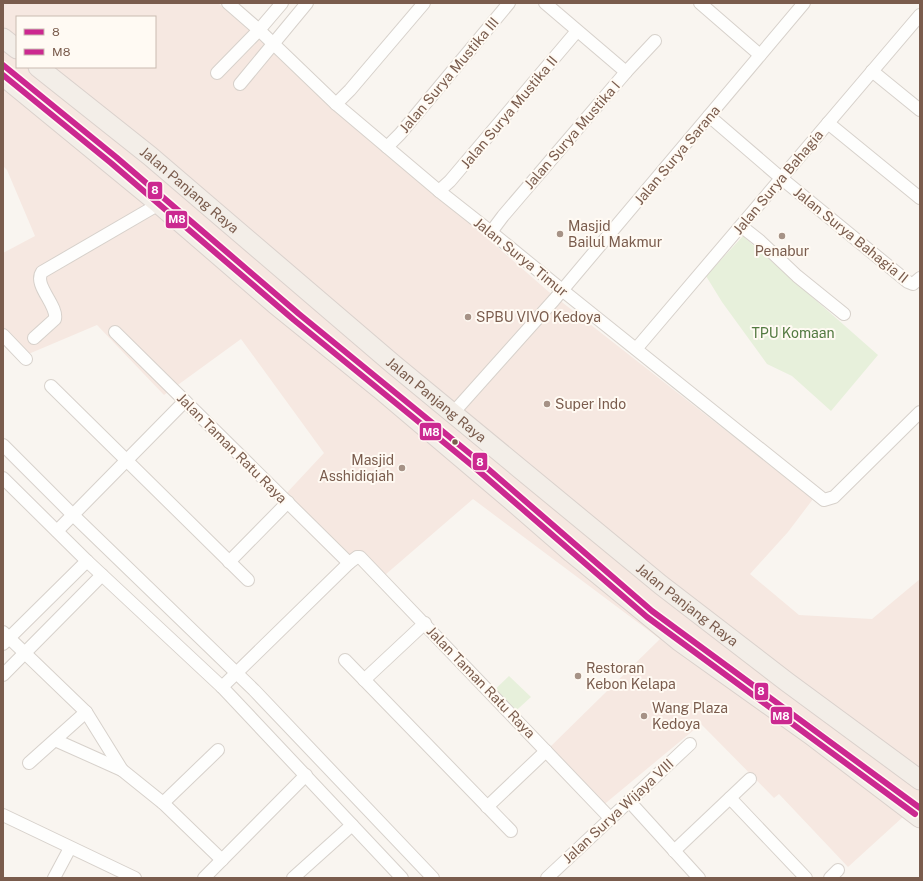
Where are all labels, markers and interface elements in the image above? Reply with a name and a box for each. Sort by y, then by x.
street label: Jalan Surya Mustika III [396,14,502,136]
legend [16,16,156,68]
text: 8 [52,25,60,39]
text: M8 [52,45,71,59]
street label: Jalan Surya Mustika II [457,53,561,171]
street label: Jalan Surya Mustika I [521,78,623,192]
street label: Jalan Surya Sarana [631,102,723,208]
street label: Jalan Surya Bahagia [730,127,826,237]
street label: Jalan Panjang Raya [137,143,242,236]
line badge: 8 [147,181,163,200]
text: 8 [151,184,159,196]
street label: Jalan Surya Bahagia II [791,184,911,286]
line badge: M8 [165,210,188,229]
text: M8 [168,213,186,225]
street label: Jalan Surya Timur [471,214,571,300]
place label: Masjid Bailul Makmur [568,218,662,250]
marker: Masjid Bailul Makmur [555,229,565,239]
marker: Penabur [777,231,787,241]
place label: Penabur [755,243,809,259]
place label: SPBU VIVO Kedoya [476,309,601,325]
marker: SPBU VIVO Kedoya [463,312,473,322]
park label: TPU Komaan [751,325,835,341]
street label: Jalan Panjang Raya [383,354,490,446]
street label: Jalan Taman Ratu Raya [174,390,290,506]
place label: Super Indo [555,396,626,412]
marker: Super Indo [542,399,552,409]
line badge: M8 [419,422,442,441]
text: M8 [422,426,440,438]
unlabelled marker [450,437,460,447]
place label: Masjid Asshidiqiah [319,452,394,484]
line badge: 8 [472,452,488,471]
text: 8 [476,456,484,468]
marker: Masjid Asshidiqiah [397,463,407,473]
street label: Jalan Panjang Raya [633,560,741,649]
street label: Jalan Taman Ratu Raya [424,623,538,741]
place label: Restoran Kebon Kelapa [586,660,676,692]
marker: Restoran Kebon Kelapa [573,671,583,681]
line badge: 8 [754,682,769,701]
text: 8 [757,685,765,697]
place label: Wang Plaza Kedoya [652,700,728,732]
line badge: M8 [770,706,793,725]
text: M8 [772,710,790,722]
marker: Wang Plaza Kedoya [639,711,649,721]
street label: Jalan Surya Wijaya VIII [559,756,677,866]

